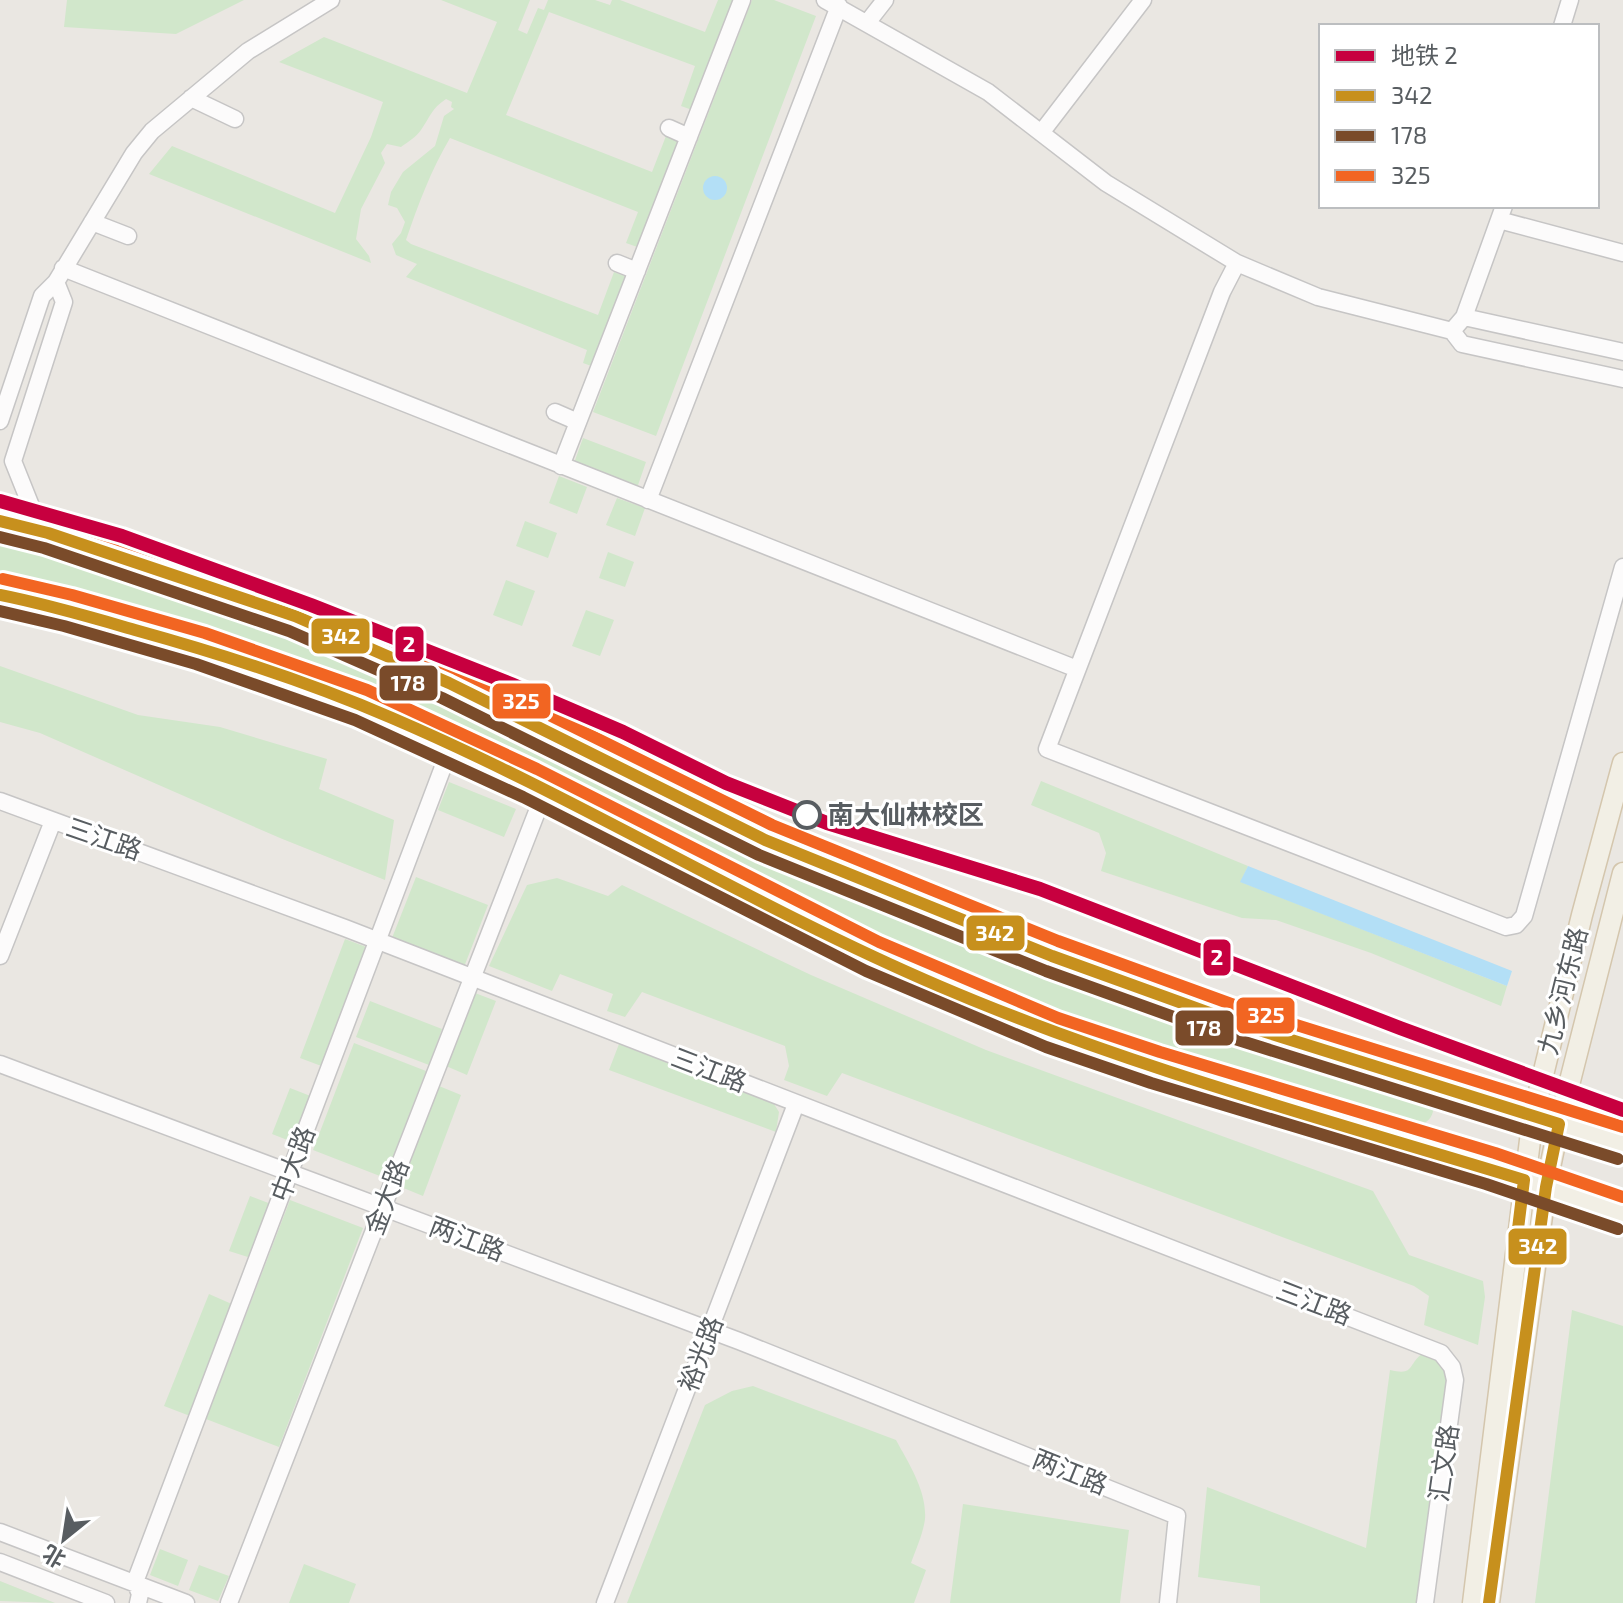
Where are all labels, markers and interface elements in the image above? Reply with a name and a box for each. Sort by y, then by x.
legend [1319,24,1599,208]
text: 地铁 2 [1391,40,1458,69]
text: 342 [1391,80,1433,109]
text: 178 [1391,120,1427,149]
text: 325 [1391,160,1431,189]
line badge: 342 [310,617,371,655]
text: 342 [321,622,361,648]
line badge: 2 [394,625,425,663]
text: 2 [403,630,415,656]
line badge: 178 [378,664,439,702]
text: 178 [391,669,425,695]
line badge: 325 [491,682,552,720]
text: 325 [502,687,540,713]
place label: 南大仙林校区 [828,798,984,829]
marker: 南大仙林校区 [793,801,821,829]
street label: 三江路 [63,810,146,865]
line badge: 342 [965,914,1026,952]
text: 342 [975,919,1015,945]
street label: 九乡河东路 [1531,924,1592,1057]
line badge: 2 [1202,938,1232,977]
text: 2 [1211,943,1223,969]
line badge: 325 [1235,996,1296,1035]
text: 325 [1247,1001,1285,1027]
line badge: 178 [1174,1009,1235,1047]
text: 178 [1187,1014,1221,1040]
street label: 三江路 [668,1040,752,1097]
street label: 中大路 [263,1121,320,1205]
street label: 金大路 [357,1154,414,1238]
street label: 两江路 [426,1209,510,1266]
line badge: 342 [1507,1227,1568,1266]
text: 342 [1518,1232,1558,1258]
street label: 三江路 [1273,1273,1357,1330]
street label: 裕光路 [671,1311,728,1395]
street label: 汇文路 [1422,1422,1463,1504]
street label: 两江路 [1029,1442,1113,1500]
north arrow [24,1499,104,1579]
text: 北 [37,1540,70,1574]

